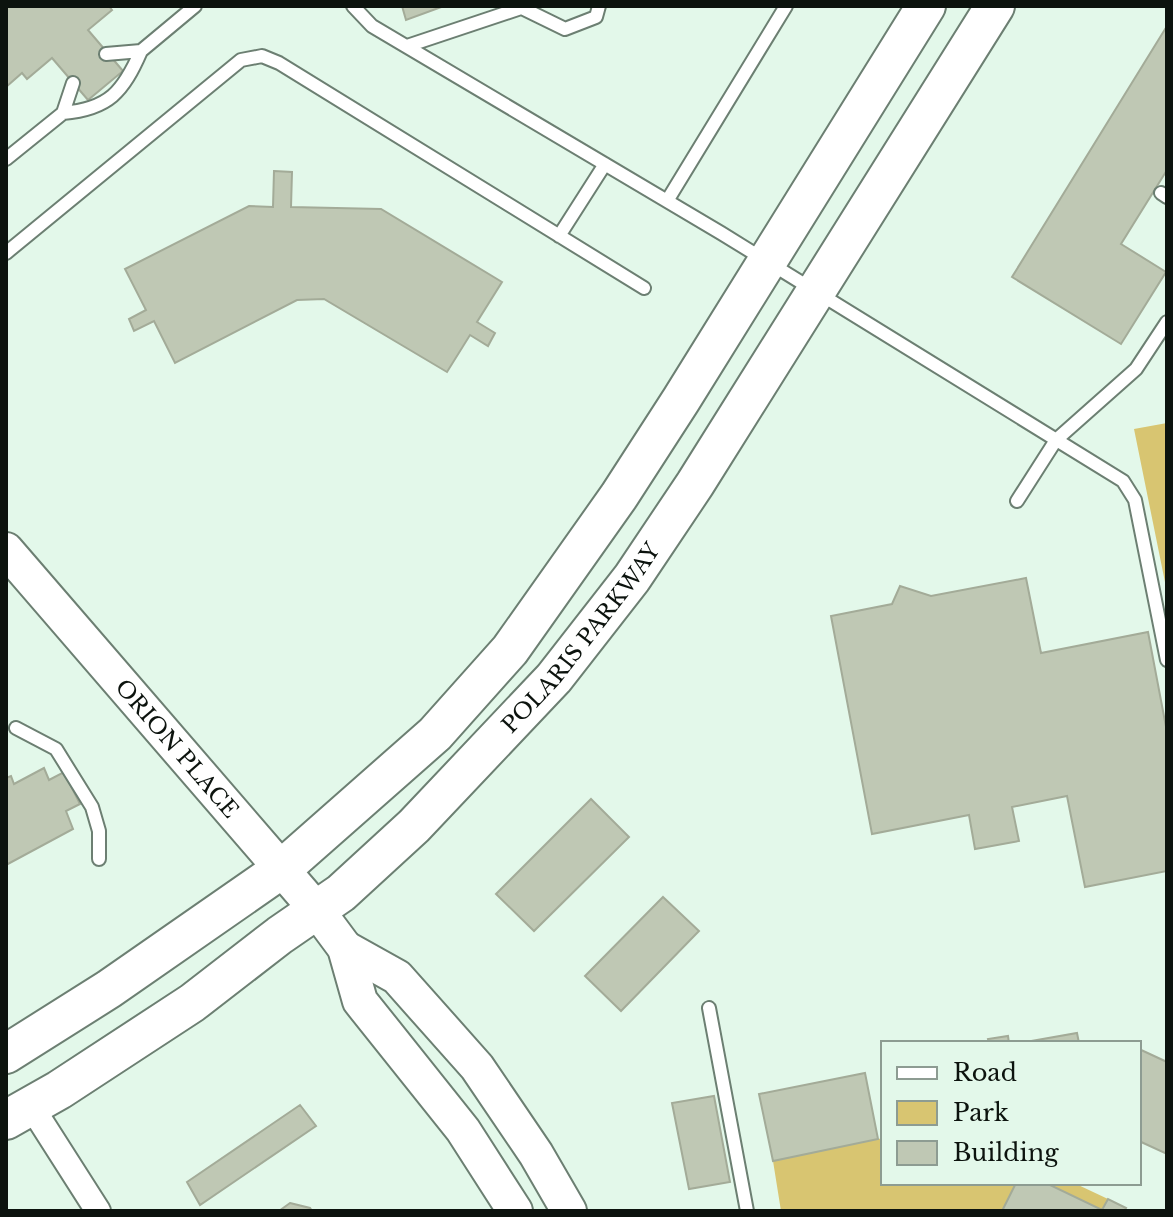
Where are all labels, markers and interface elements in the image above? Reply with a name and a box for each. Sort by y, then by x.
street label: POLARIS PARKWAY [496,537,666,738]
street label: ORION PLACE [110,673,245,823]
legend [881,1041,1141,1185]
text: Road [953,1058,1017,1087]
text: Park [953,1098,1009,1127]
text: Building [953,1138,1059,1167]

